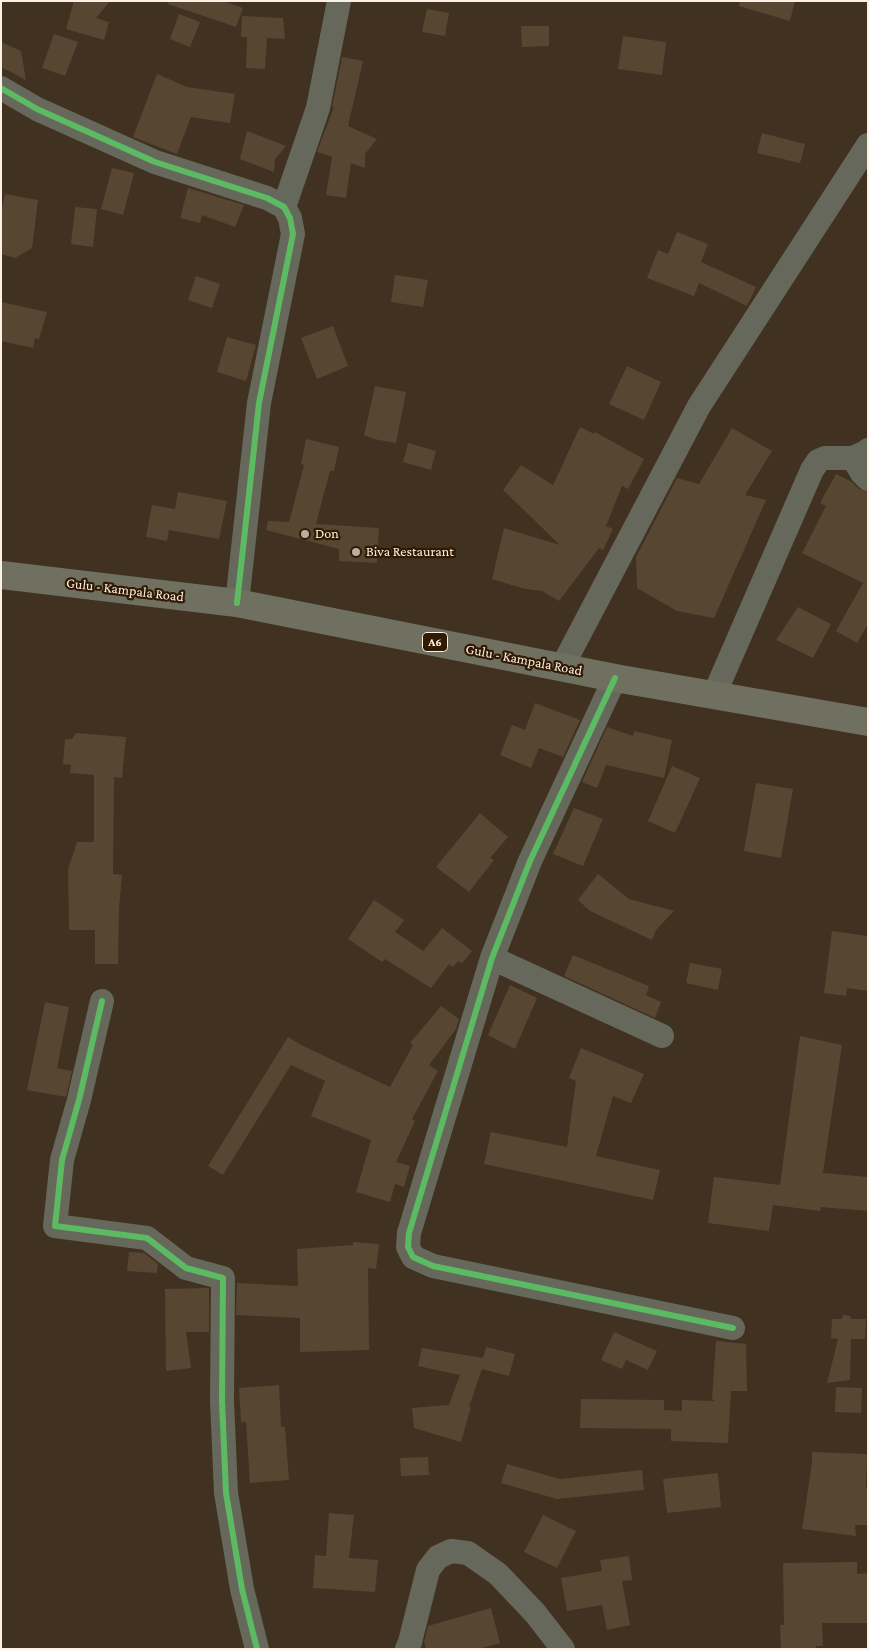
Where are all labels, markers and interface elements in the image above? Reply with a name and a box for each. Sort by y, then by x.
place label: Don [315,526,339,542]
marker: Don [299,528,311,540]
place label: Biva Restaurant [366,544,454,560]
marker: Biva Restaurant [350,546,362,558]
street label: Gulu - Kampala Road [65,574,185,606]
road number: A6 [422,632,448,652]
street label: Gulu - Kampala Road [464,640,584,680]

